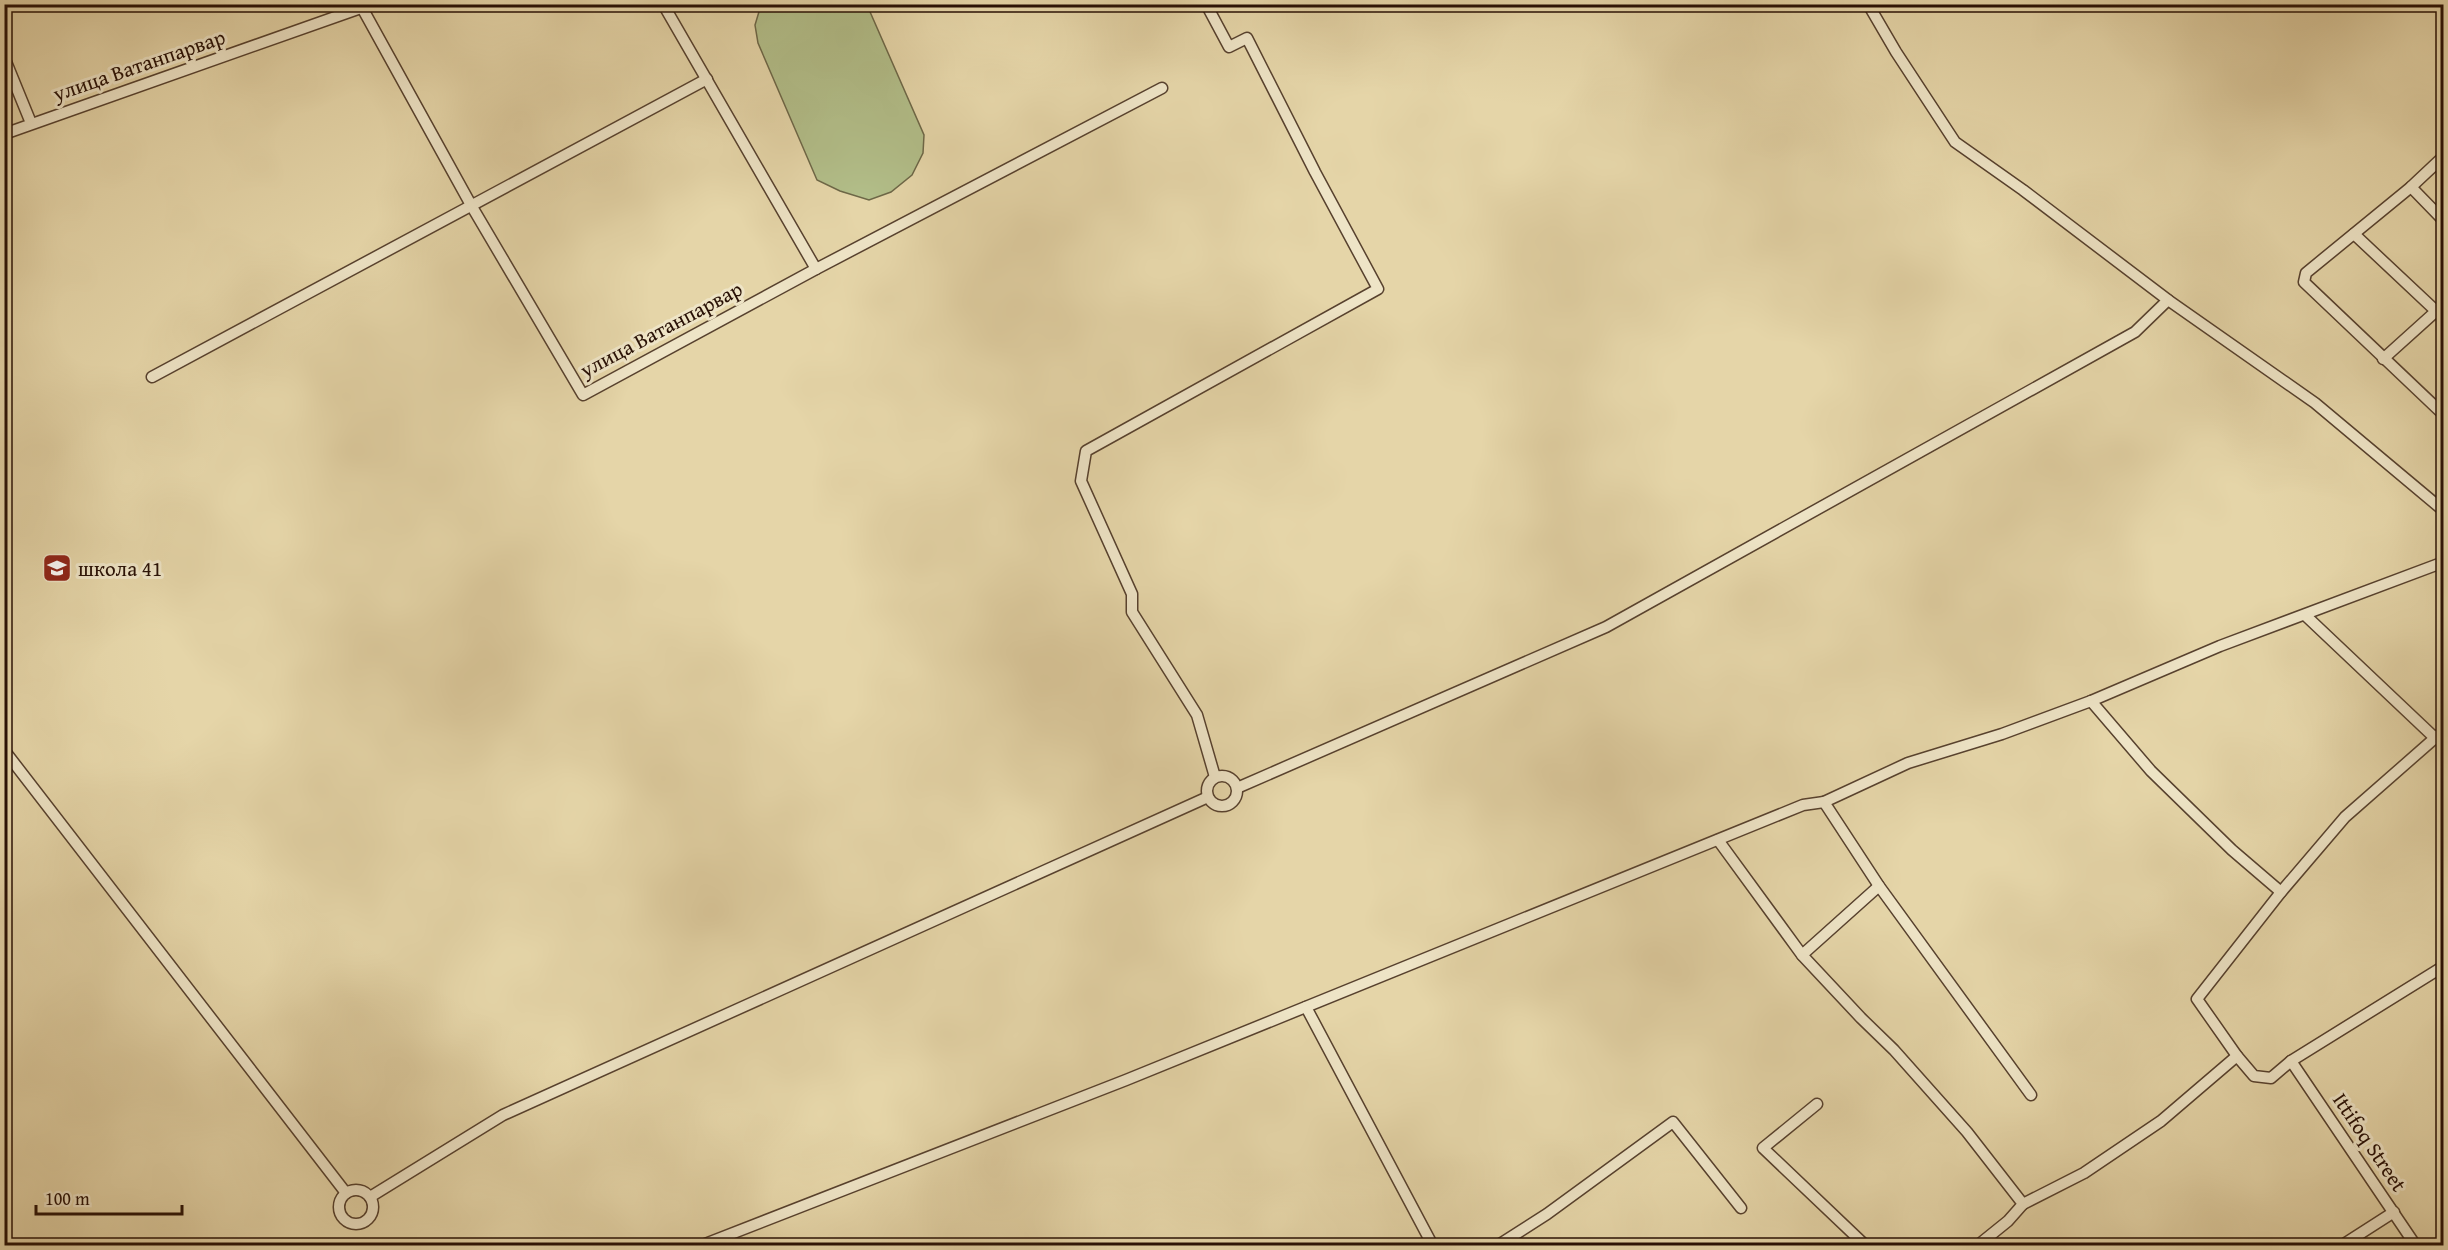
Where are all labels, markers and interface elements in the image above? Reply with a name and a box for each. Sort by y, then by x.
street label: улица Ватанпарвар [48,21,229,109]
street label: улица Ватанпарвар [573,273,748,385]
school or university icon: школа 41 [41,552,73,584]
place label: школа 41 [78,553,162,584]
street label: Ittifoq Street [2325,1086,2415,1198]
scale bar [36,1178,182,1216]
text: 100 m [45,1185,90,1212]

